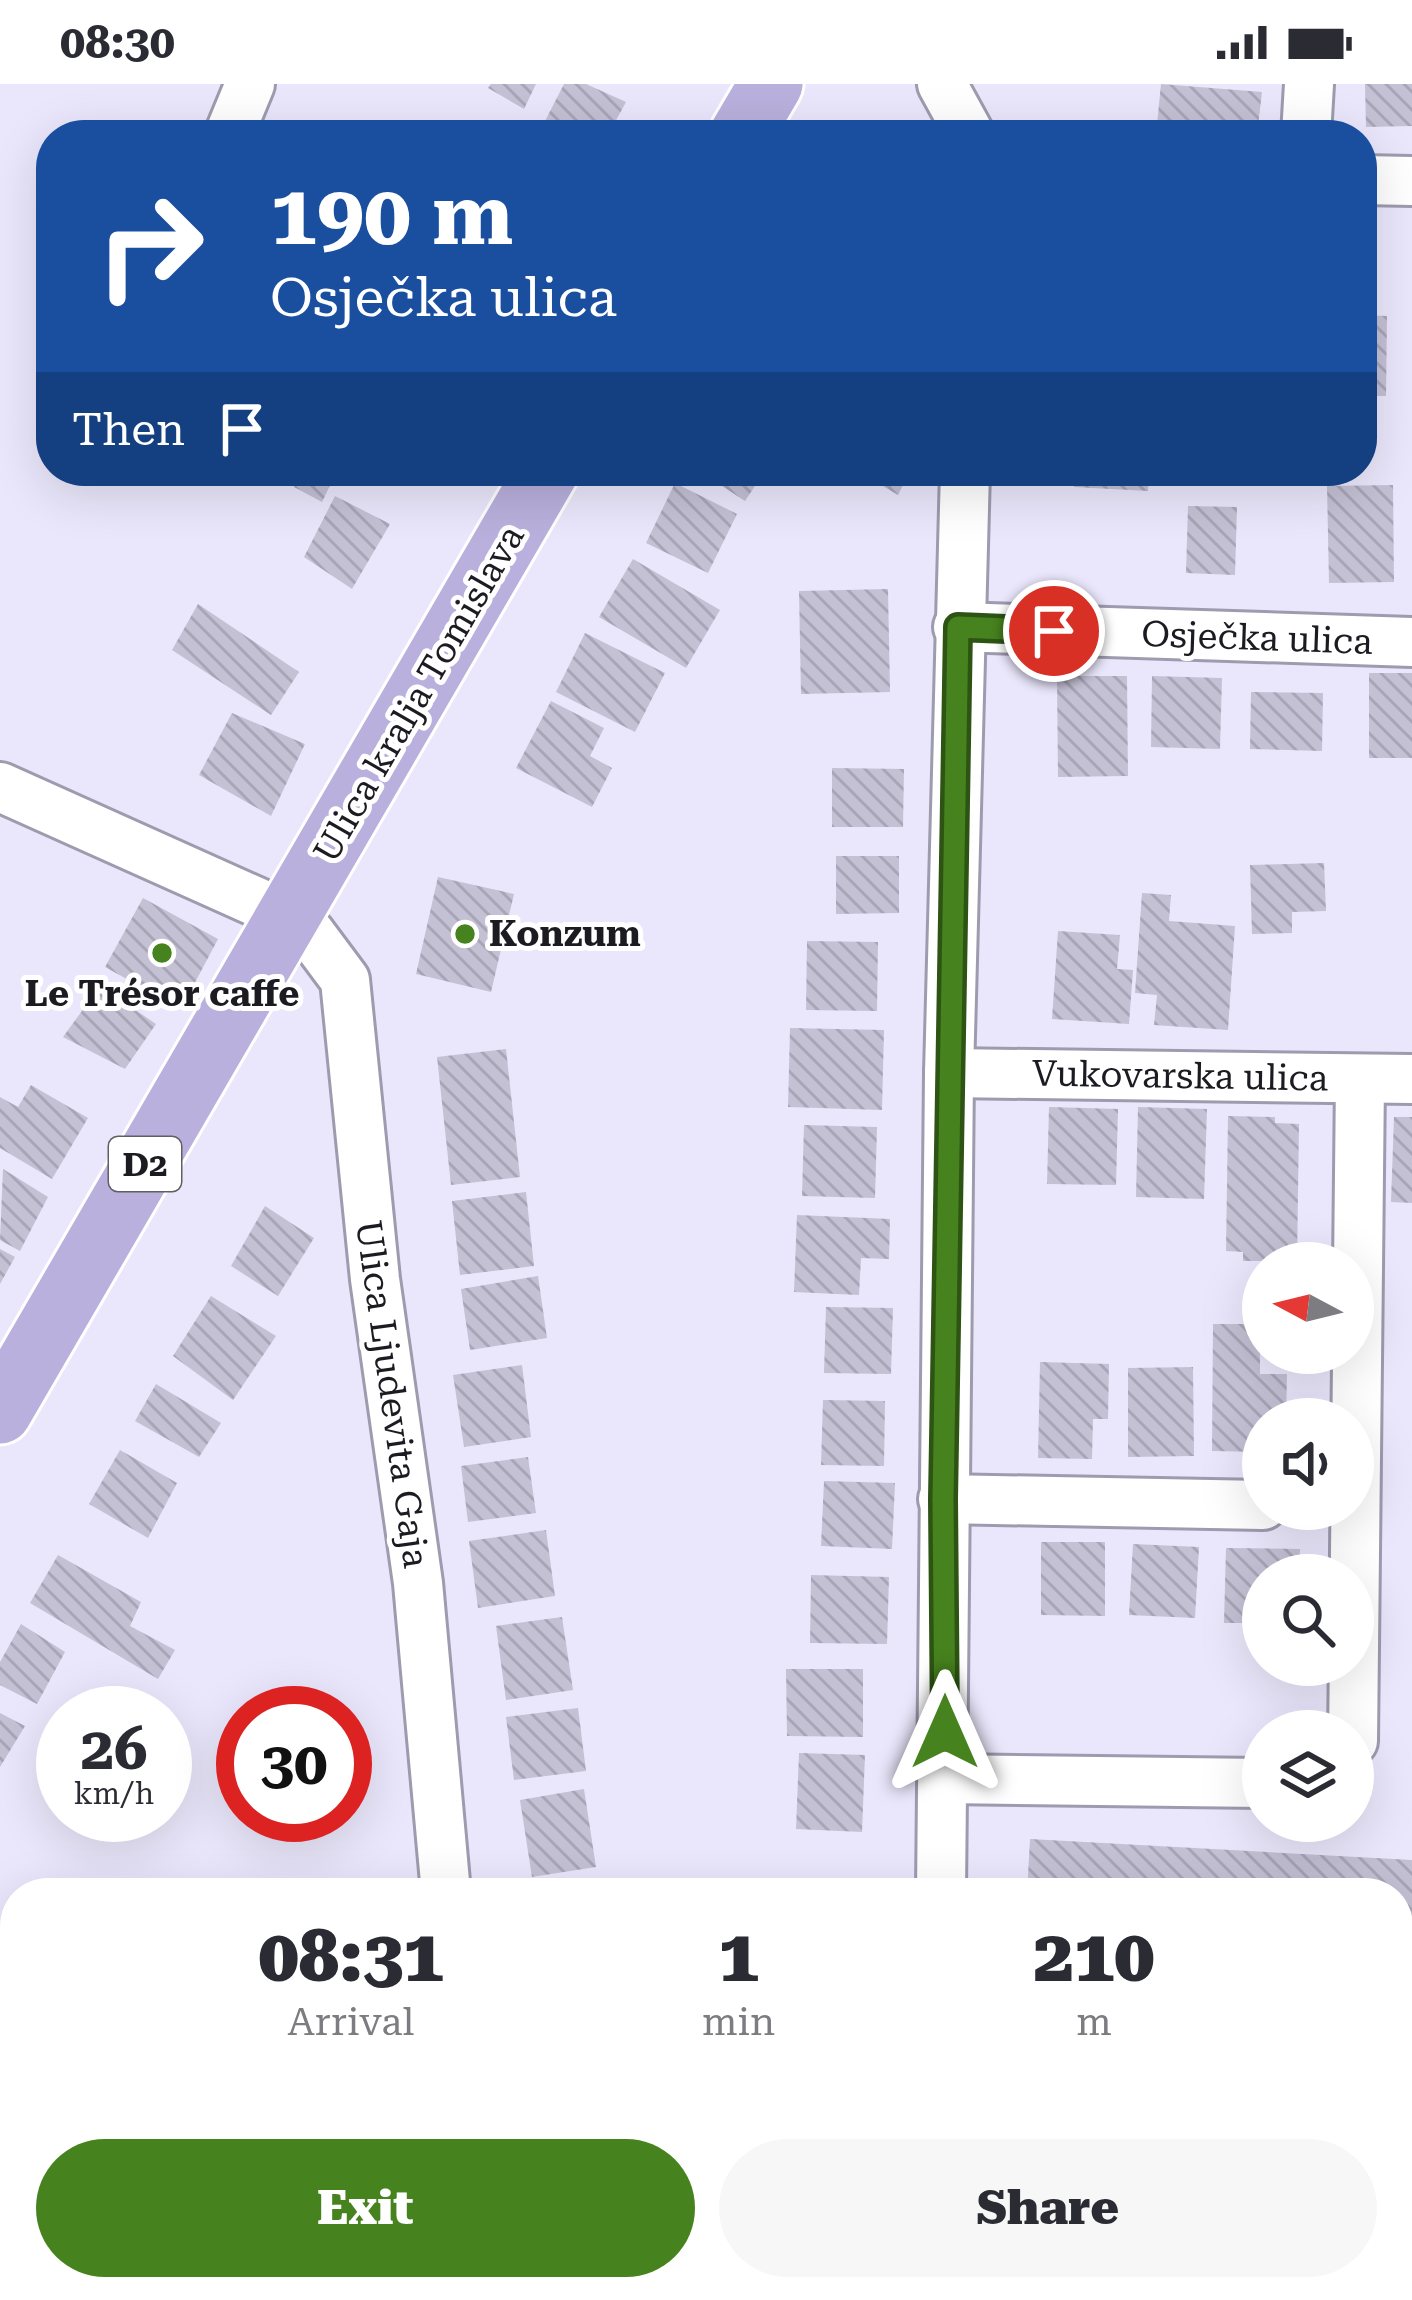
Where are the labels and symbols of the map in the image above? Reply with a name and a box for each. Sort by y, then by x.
street label: Ulica kralja Tomislava [305,518,533,870]
pin [1003,580,1105,682]
street label: Osječka ulica [1141,613,1374,663]
place label: Konzum [489,913,641,955]
marker: Konzum [452,921,478,947]
marker: Le Trésor caffe [149,940,175,966]
place label: Le Trésor caffe [25,973,299,1015]
street label: Vukovarska ulica [1032,1052,1329,1100]
road number: D2 [109,1137,181,1191]
street label: Ulica Ljudevita Gaja [347,1217,437,1571]
north arrow [1242,1242,1374,1374]
position arrow [882,1669,1008,1795]
speed limit sign: 30 [216,1686,372,1842]

